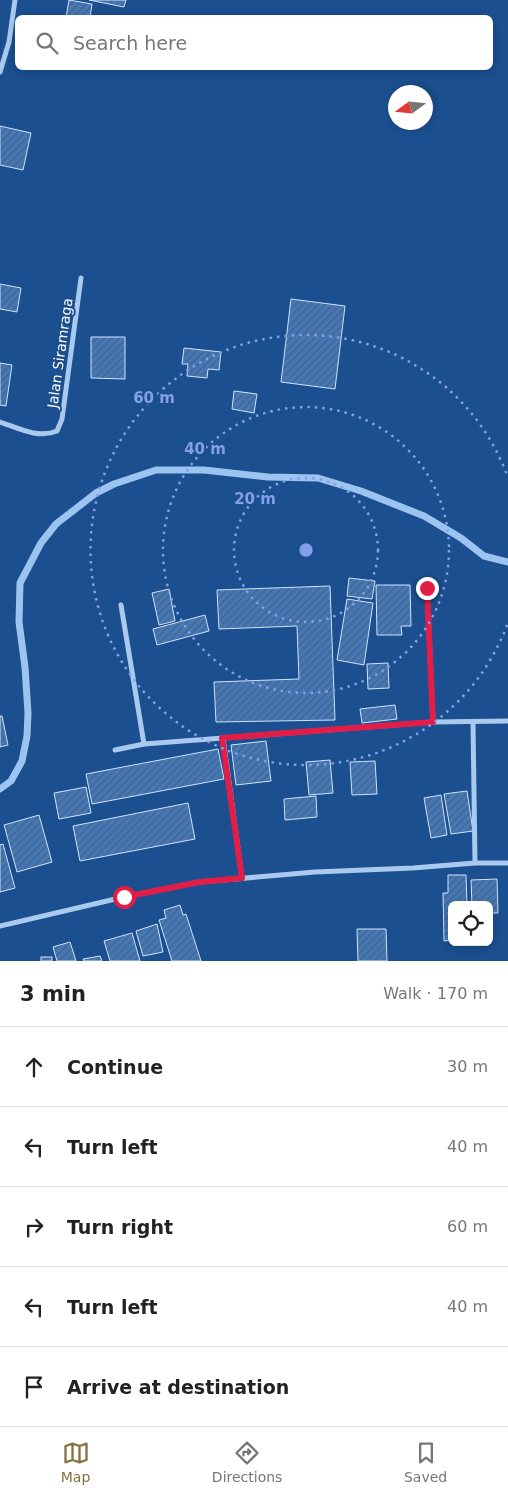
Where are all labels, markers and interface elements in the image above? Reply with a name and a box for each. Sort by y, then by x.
search box [15,15,493,70]
icon: search [33,29,61,57]
text: Search here [73,32,187,54]
north arrow [388,85,433,130]
street label: Jalan Siramraga [44,297,76,410]
text: 60 m [133,389,175,407]
text: 40 m [184,440,226,458]
text: 20 m [234,490,276,508]
centre of rings [297,541,315,559]
route end [416,577,439,600]
route start [113,886,136,909]
map controls [448,901,493,946]
button: locate [448,901,493,946]
text: 3 min [20,982,86,1006]
text: Walk · 170 m [383,984,488,1003]
icon: ahead [20,1053,48,1081]
text: Continue [67,1056,163,1078]
text: 30 m [447,1057,488,1076]
icon: left [20,1133,48,1161]
text: Turn left [67,1136,158,1158]
text: 40 m [447,1137,488,1156]
icon: right [20,1213,48,1241]
text: Turn right [67,1216,173,1238]
text: 60 m [447,1217,488,1236]
icon: left [20,1293,48,1321]
text: Turn left [67,1296,158,1318]
text: 40 m [447,1297,488,1316]
icon: arrive [20,1373,48,1401]
text: Arrive at destination [67,1376,289,1398]
tab: Map [61,1439,90,1485]
tab: Directions [212,1439,282,1485]
tab: Saved [404,1439,447,1485]

